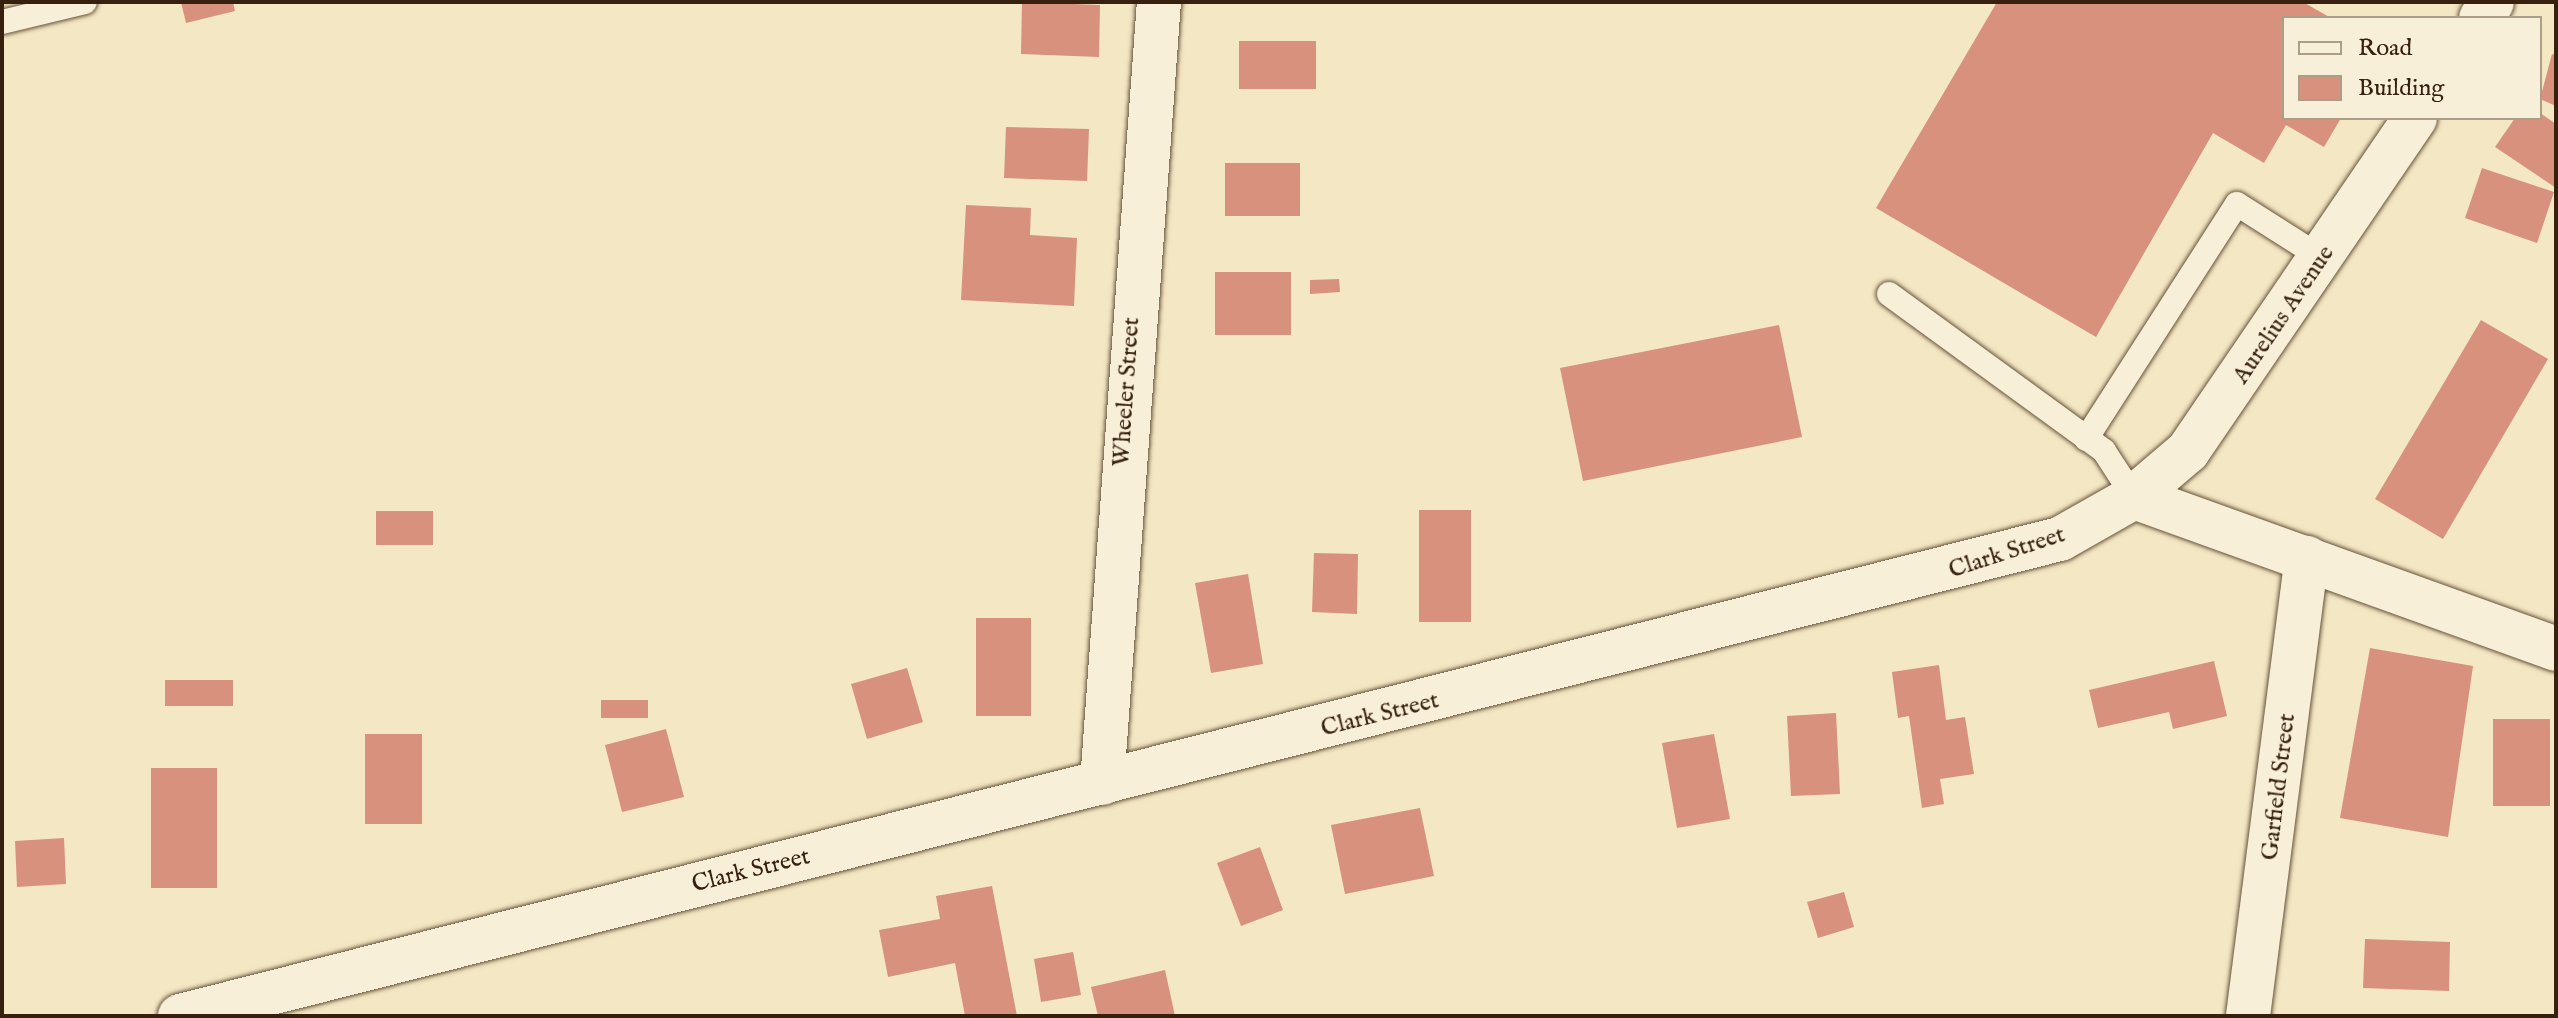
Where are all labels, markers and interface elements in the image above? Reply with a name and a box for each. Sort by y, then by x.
legend [2282,16,2542,120]
text: Road [2358,33,2412,64]
text: Building [2358,73,2444,104]
street label: Aurelius Avenue [2227,240,2341,390]
street label: Wheeler Street [1107,316,1147,468]
street label: Clark Street [1945,521,2069,585]
street label: Clark Street [1318,686,1442,744]
street label: Garfield Street [2256,712,2302,862]
street label: Clark Street [689,842,813,900]

